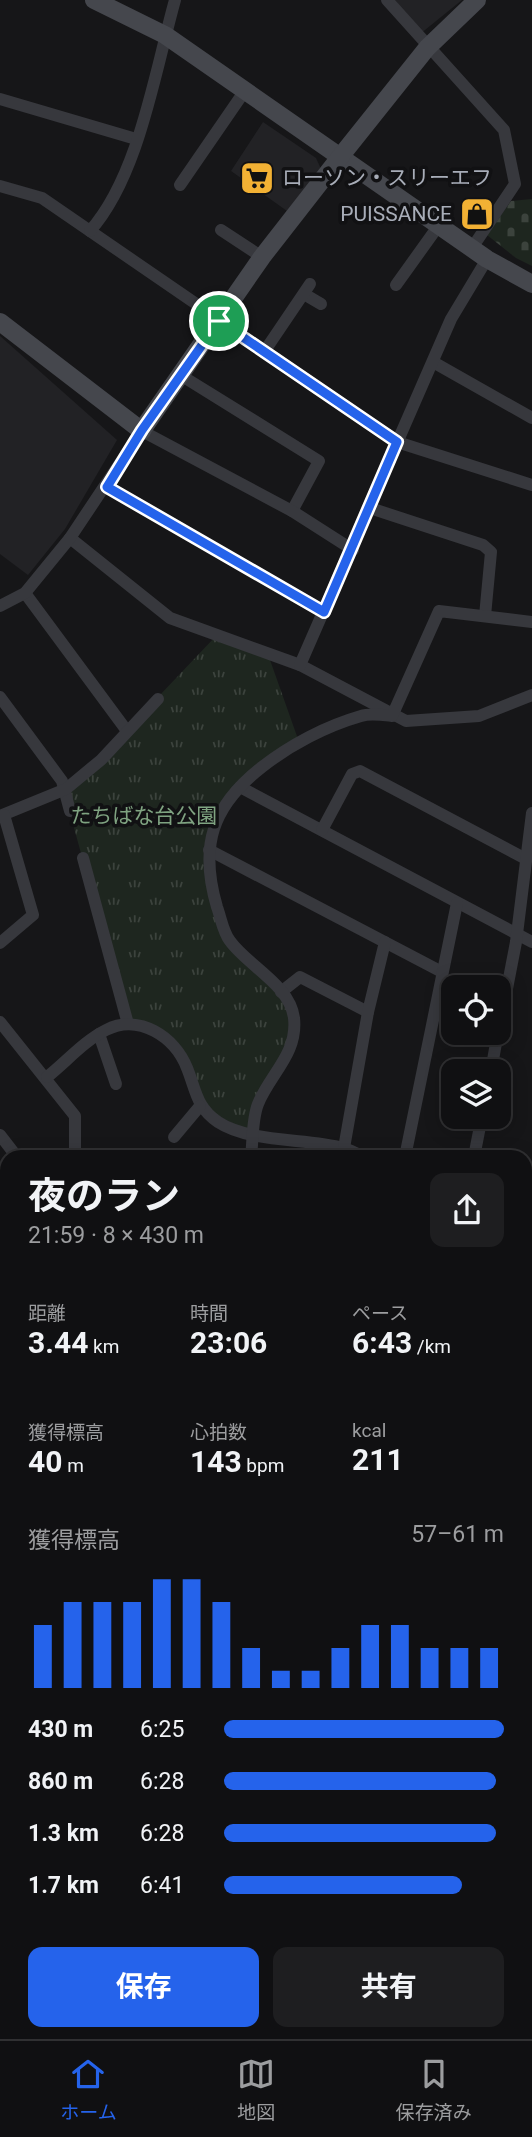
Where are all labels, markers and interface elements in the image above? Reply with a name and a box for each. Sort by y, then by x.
supermarket icon: ローソン・スリーエフ [238,159,276,197]
place label: ローソン・スリーエフ [282,166,492,190]
shop icon: PUISSANCE [458,195,496,233]
place label: PUISSANCE [340,202,452,226]
pin [189,291,249,351]
icon: arrive [200,302,238,340]
park label: たちばな台公園 [71,804,218,828]
map controls [441,975,511,1129]
button: locate [441,975,511,1045]
button: layers [441,1059,511,1129]
button: share [430,1173,504,1247]
text: 夜のラン [28,1174,180,1218]
text: 21:59 · 8 × 430 m [28,1222,204,1249]
text: 距離 [28,1302,66,1325]
text: 時間 [190,1302,228,1325]
text: ペース [352,1302,408,1325]
text: 3.44 [28,1325,88,1360]
text: 23:06 [190,1325,267,1360]
text: 6:43 [352,1325,412,1360]
text: km [88,1335,119,1358]
text: /km [412,1335,451,1358]
text: kcal [352,1419,386,1442]
text: 獲得標高 [28,1421,104,1444]
text: 心拍数 [190,1421,247,1444]
text: 211 [352,1442,404,1477]
text: 40 [28,1444,62,1479]
text: 143 [190,1444,242,1479]
text: m [62,1454,84,1477]
text: bpm [242,1454,284,1477]
text: 57–61 m [411,1521,504,1548]
text: 獲得標高 [28,1527,120,1554]
text: 430 m [28,1716,93,1743]
text: 6:25 [140,1716,184,1743]
text: 860 m [28,1768,93,1795]
text: 6:28 [140,1768,184,1795]
text: 1.3 km [28,1820,99,1847]
text: 6:28 [140,1820,184,1847]
text: 1.7 km [28,1872,99,1899]
text: 6:41 [140,1872,184,1899]
button: 保存 [28,1947,259,2027]
button: 共有 [273,1947,504,2027]
tab: ホーム [60,2055,117,2124]
tab: 地図 [237,2055,275,2124]
tab: 保存済み [396,2055,472,2124]

